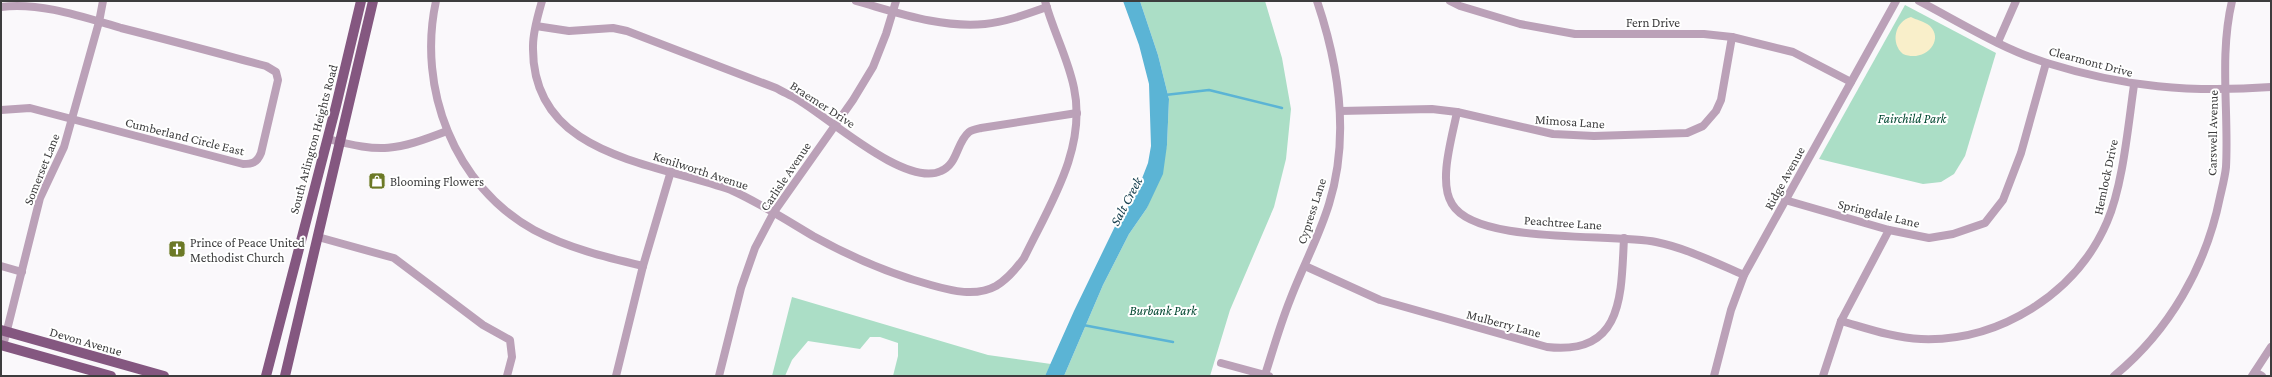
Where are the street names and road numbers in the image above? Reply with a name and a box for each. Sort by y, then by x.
street label: Fern Drive [1626,15,1680,30]
street label: Clearmont Drive [2047,43,2135,80]
street label: South Arlington Heights Road [286,63,341,216]
street label: Braemer Drive [787,78,858,131]
street label: Carswell Avenue [2204,90,2221,176]
street label: Mimosa Lane [1535,112,1606,131]
street label: Cumberland Circle East [124,114,247,159]
street label: Somerset Lane [20,131,63,207]
street label: Hemlock Drive [2090,138,2121,216]
street label: Carlisle Avenue [757,139,814,214]
street label: Ridge Avenue [1761,144,1808,213]
street label: Kenilworth Avenue [651,148,751,193]
street label: Cypress Lane [1294,176,1329,246]
street label: Springdale Lane [1836,196,1922,231]
street label: Peachtree Lane [1524,212,1603,233]
street label: Mulberry Lane [1465,306,1543,341]
street label: Devon Avenue [48,324,124,359]

